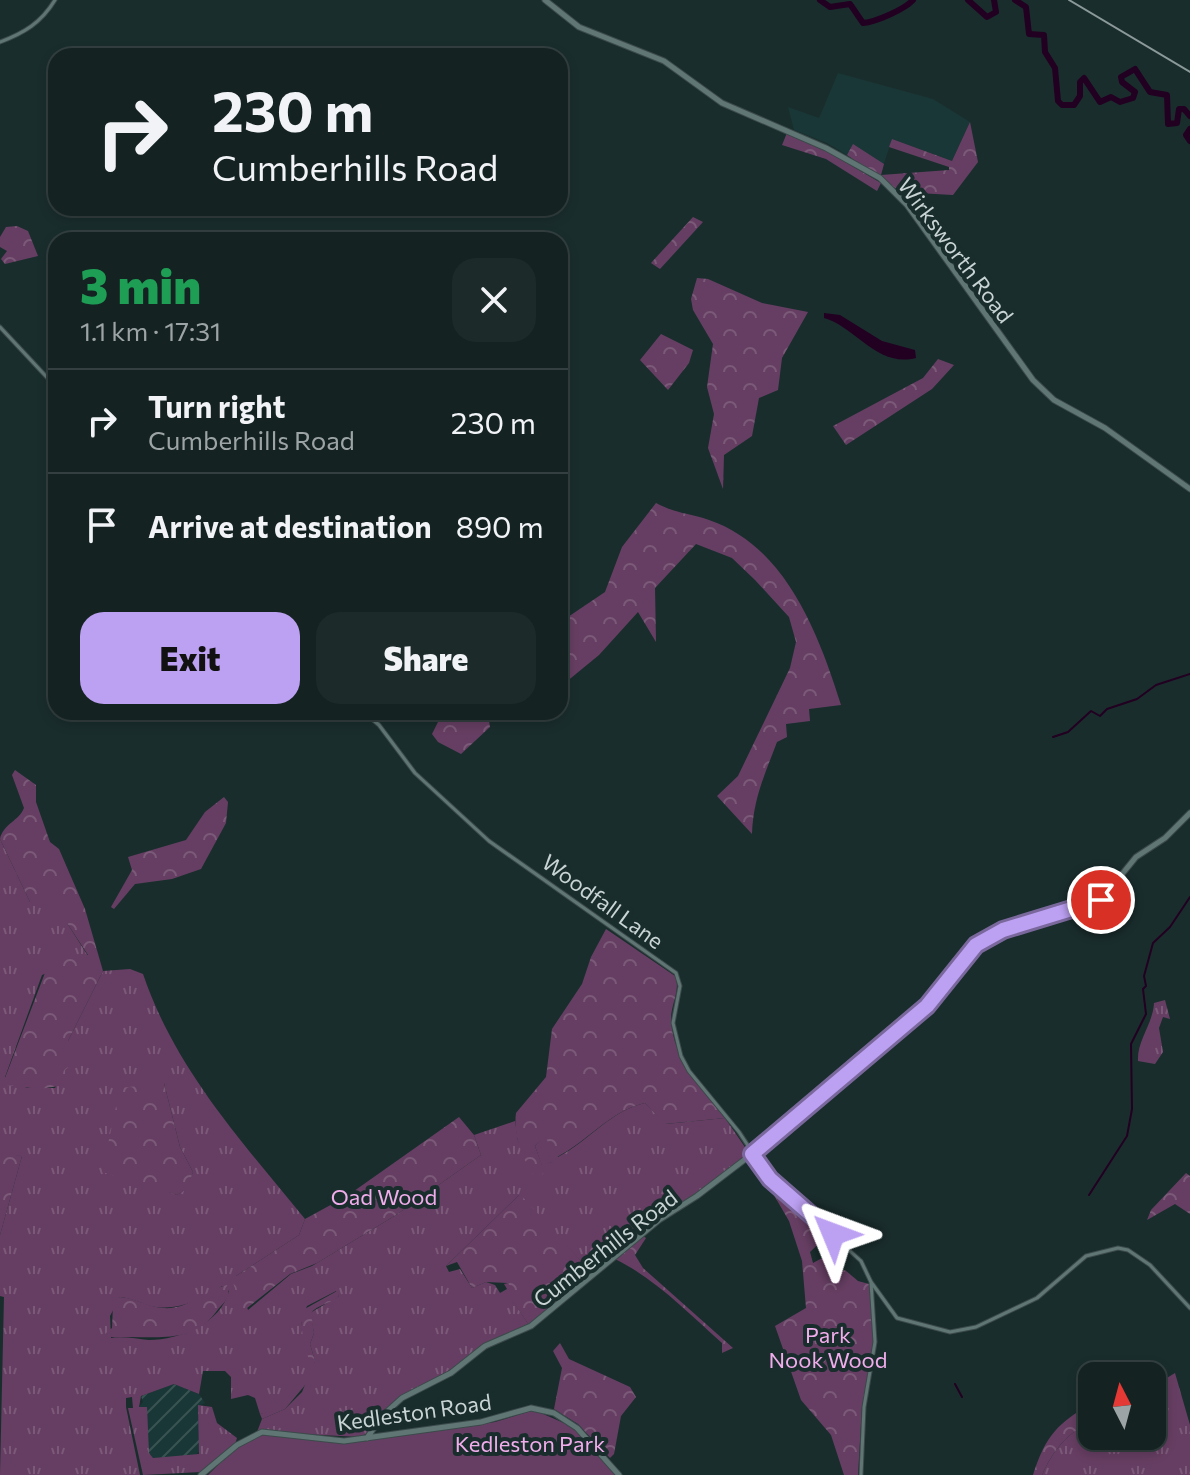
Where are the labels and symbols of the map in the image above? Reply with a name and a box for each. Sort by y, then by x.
street label: Wirksworth Road [893,172,1019,328]
street label: Woodfall Lane [537,848,669,954]
pin [1067,866,1135,934]
park label: Oad Wood [331,1183,437,1210]
street label: Cumberhills Road [528,1183,682,1313]
position arrow [791,1192,875,1276]
park label: Park Nook Wood [769,1321,887,1373]
north arrow [1078,1362,1166,1450]
street label: Kedleston Road [335,1388,493,1436]
park label: Kedleston Park [455,1430,605,1457]

